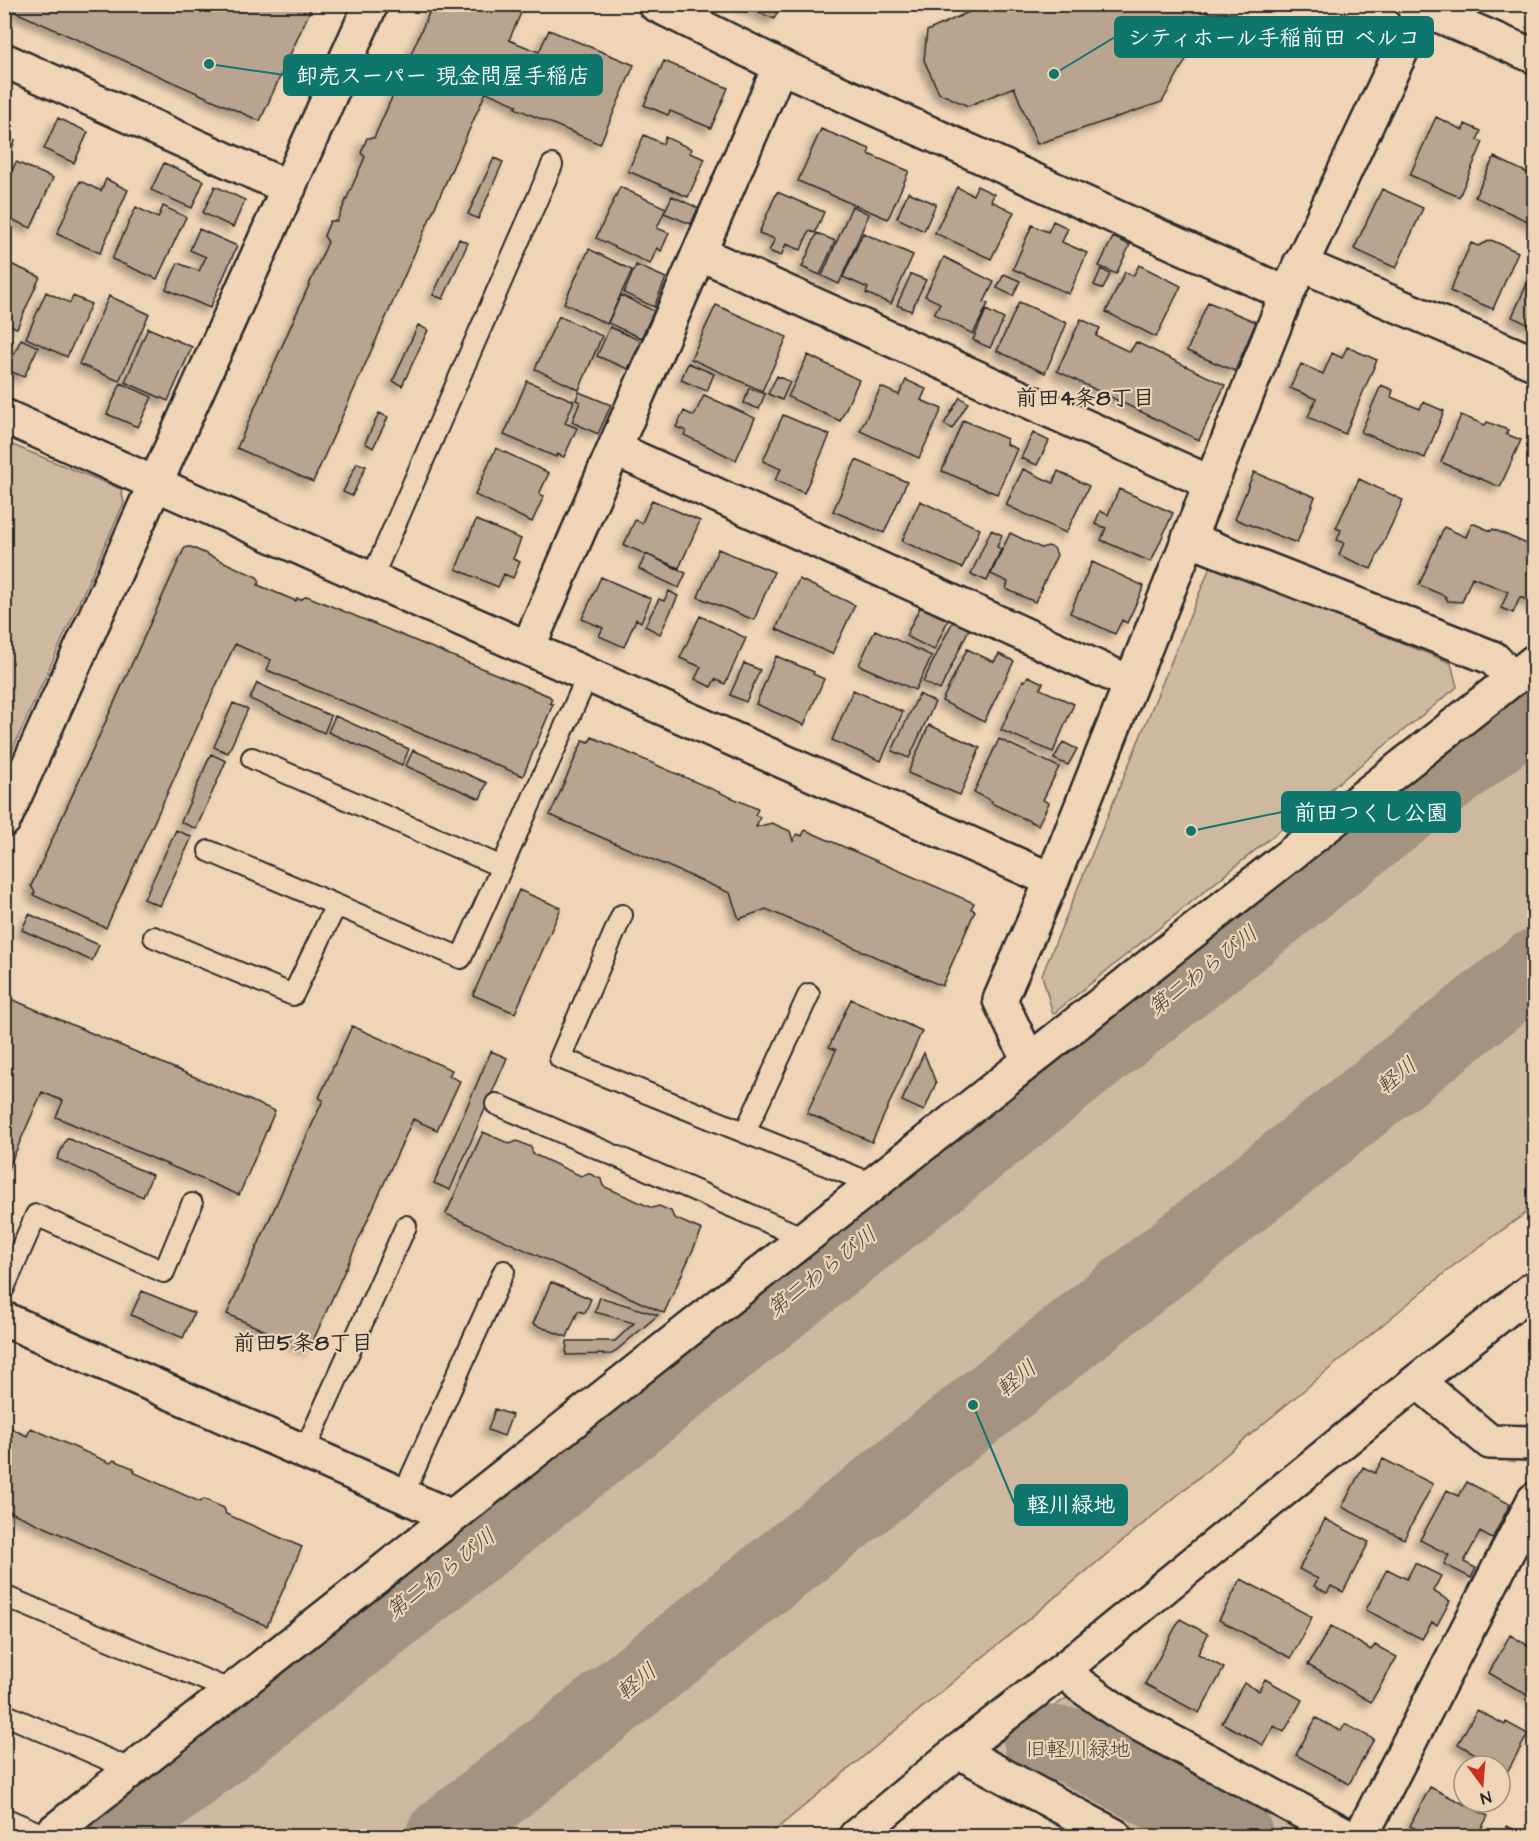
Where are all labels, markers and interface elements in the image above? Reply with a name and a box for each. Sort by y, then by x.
callout: シティホール手稲前田 ベルコ [1115,17,1433,57]
text: シティホール手稲前田 ベルコ [1128,23,1420,54]
callout: 卸売スーパー 現金問屋手稲店 [284,55,602,95]
text: 卸売スーパー 現金問屋手稲店 [296,61,590,92]
district label: 前田4条8丁目 [1015,383,1155,414]
callout: 前田つくし公園 [1282,792,1460,832]
text: 前田つくし公園 [1294,798,1448,829]
water label: 第二わらび川 [1141,918,1265,1024]
water label: 軽川 [1370,1050,1424,1102]
water label: 第二わらび川 [760,1219,884,1325]
district label: 前田5条8丁目 [233,1328,373,1359]
water label: 軽川 [990,1353,1044,1405]
callout: 軽川緑地 [1015,1485,1127,1525]
text: 軽川緑地 [1027,1490,1115,1521]
water label: 第二わらび川 [379,1521,503,1627]
water label: 軽川 [610,1656,664,1708]
park label: 旧軽川緑地 [1026,1735,1131,1764]
north arrow [1452,1754,1512,1814]
text: N [1478,1786,1494,1809]

